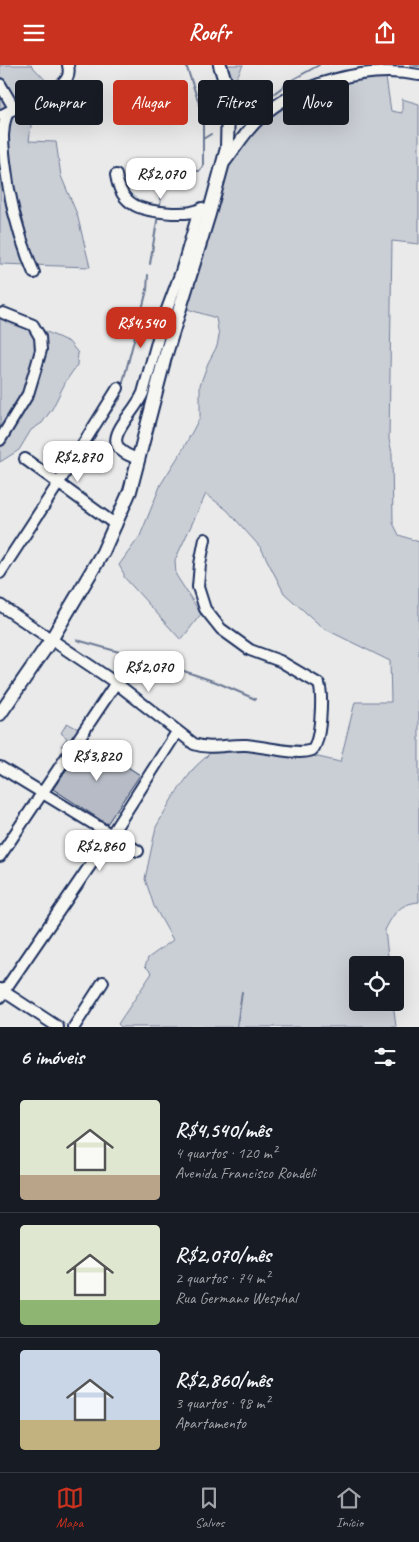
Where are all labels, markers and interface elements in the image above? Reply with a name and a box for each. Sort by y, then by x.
icon: menu [20,19,48,47]
text: Roofr [188,19,231,47]
icon: share [371,19,399,47]
chip: Comprar [15,80,103,125]
chip: Alugar [113,80,188,125]
chip: Filtros [198,80,273,125]
chip: Novo [283,80,349,125]
pin: R$2,070 [115,157,207,200]
text: R$2,070 [137,164,185,184]
pin: R$4,540 [95,307,187,349]
text: R$4,540 [117,313,165,333]
pin: R$2,870 [32,441,124,483]
text: R$2,870 [54,447,102,467]
pin: R$2,070 [103,651,195,693]
text: R$2,070 [125,657,173,677]
pin: R$3,820 [51,739,143,782]
text: R$3,820 [73,746,121,766]
pin: R$2,860 [54,829,146,872]
text: R$2,860 [76,836,124,856]
map controls [349,956,404,1011]
button: locate [349,956,404,1011]
icon: filters [371,1043,399,1071]
text: 6 imóveis [20,1044,84,1070]
text: R$4,540/mês [175,1117,271,1143]
icon: home [60,1120,120,1180]
text: 4 quartos · 120 m² [175,1143,277,1163]
text: Avenida Francisco Rondeli [175,1163,315,1183]
text: R$2,070/mês [175,1242,271,1268]
icon: home [60,1245,120,1305]
text: 2 quartos · 74 m² [175,1268,270,1288]
text: Rua Germano Wesphal [175,1288,297,1308]
text: R$2,860/mês [175,1367,271,1393]
icon: home [60,1370,120,1430]
text: 3 quartos · 98 m² [175,1393,270,1413]
text: Apartamento [175,1413,246,1433]
tab: Mapa [56,1484,84,1531]
tab: Salvos [195,1484,224,1531]
tab: Início [335,1484,363,1531]

